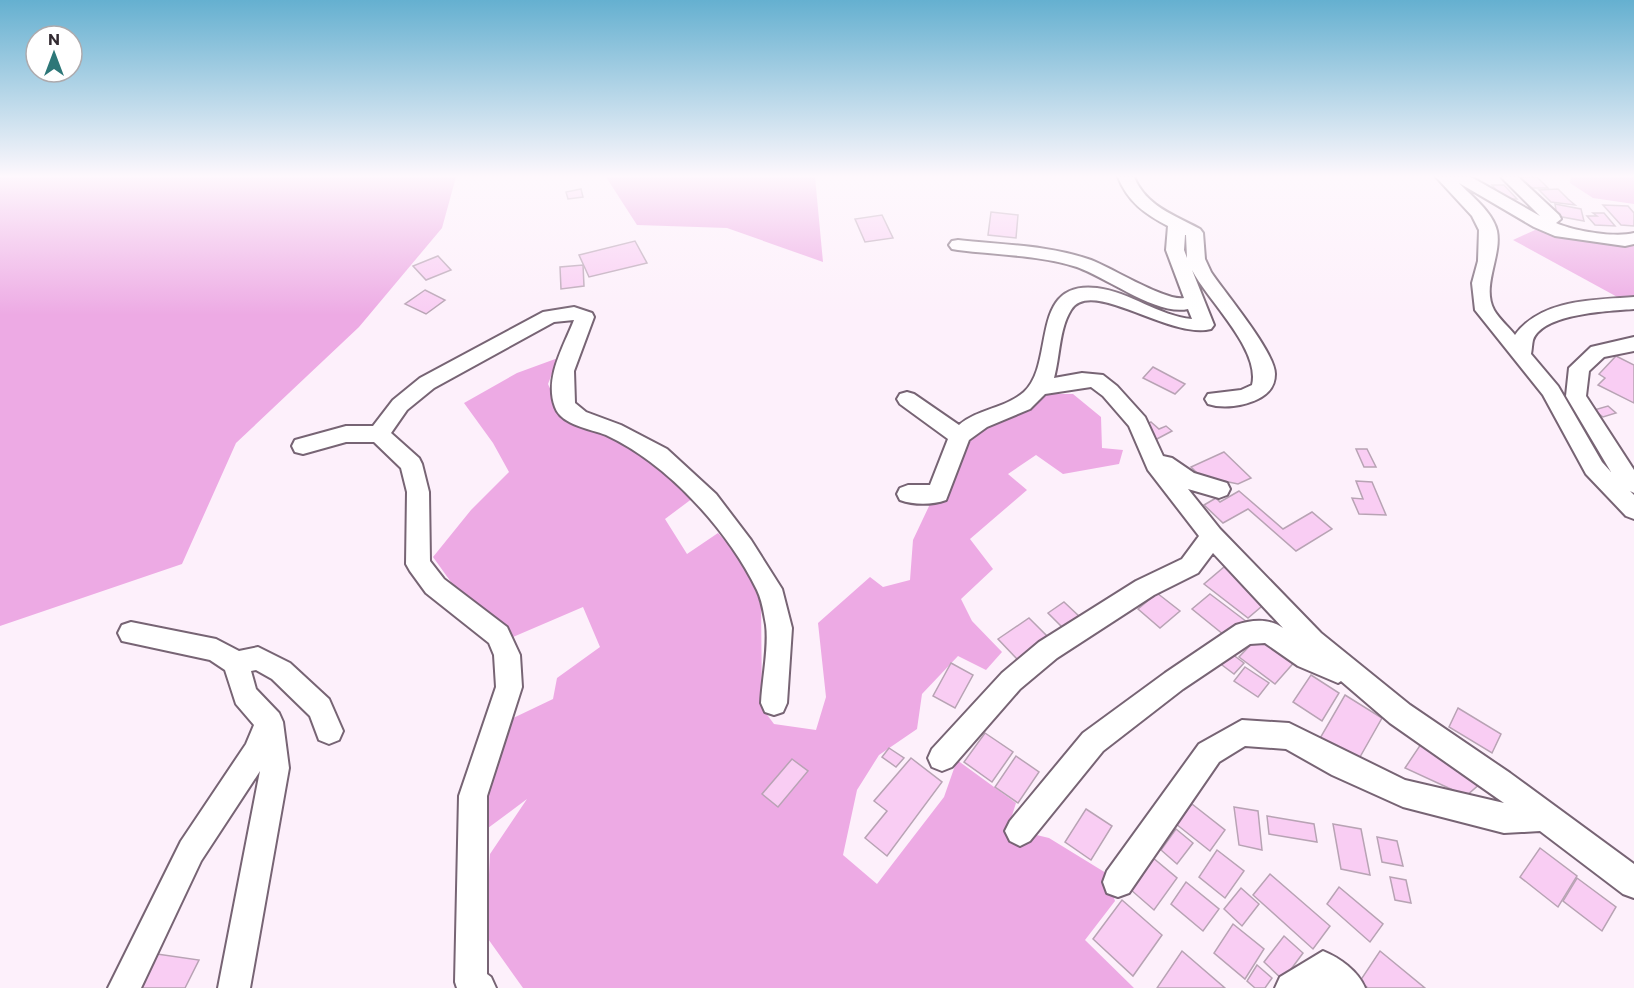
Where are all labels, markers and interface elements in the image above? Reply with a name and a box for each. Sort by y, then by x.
north arrow [24,24,84,84]
text: N [48,29,60,48]

